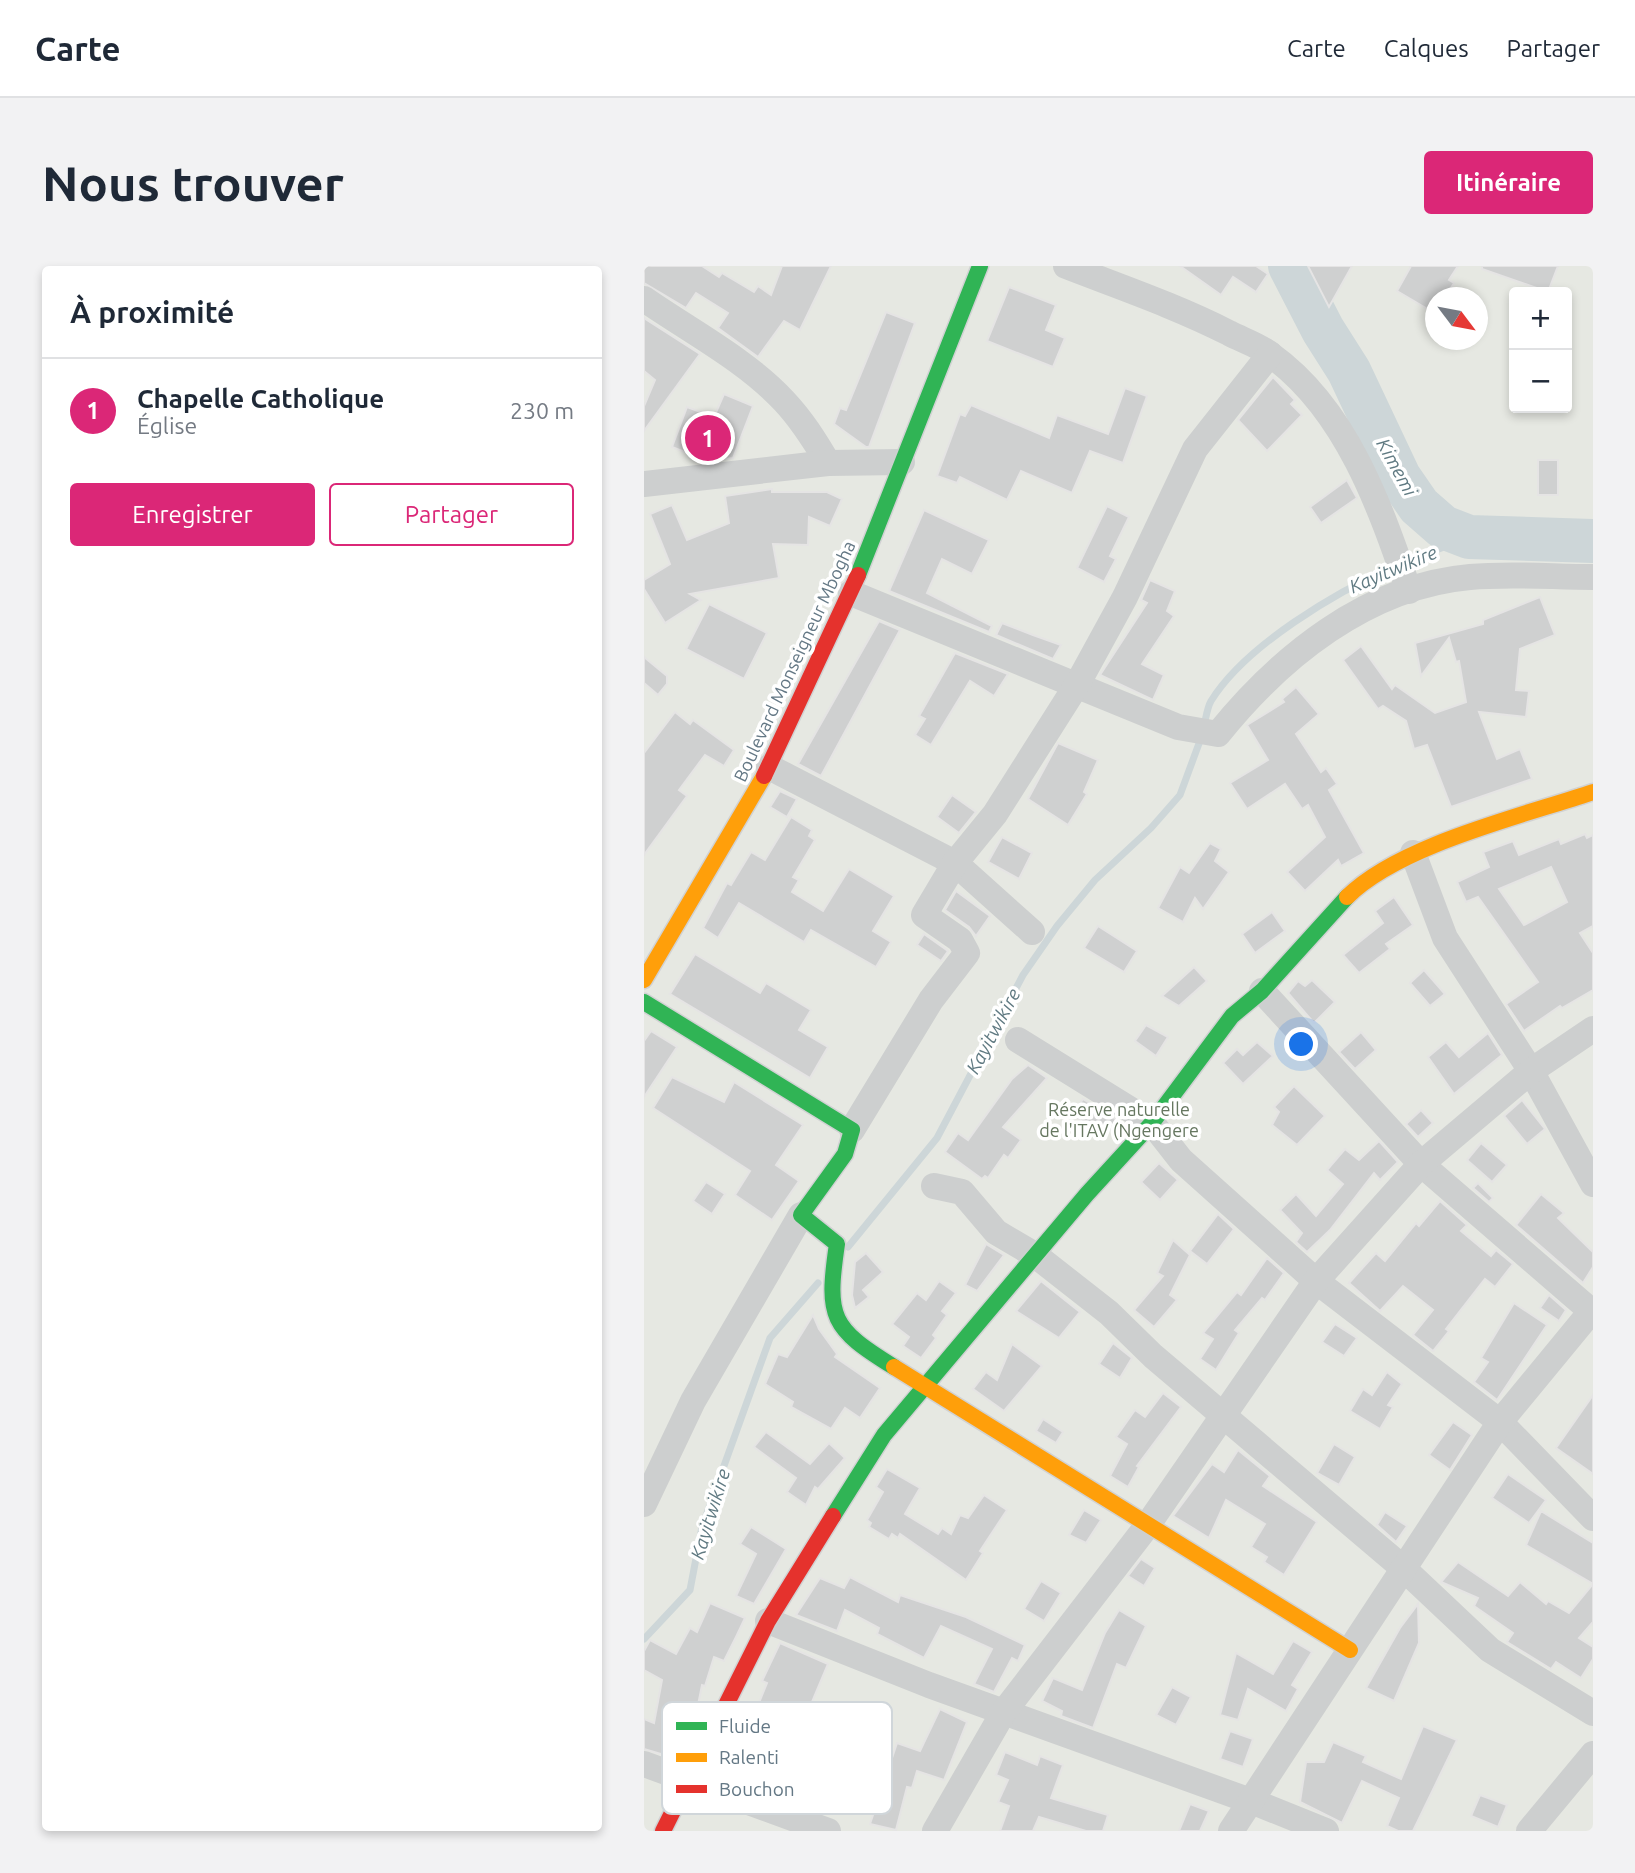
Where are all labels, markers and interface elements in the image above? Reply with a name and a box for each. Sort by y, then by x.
text: Carte [35,30,121,67]
text: Carte [1287,35,1346,62]
text: Calques [1384,35,1469,62]
text: Partager [1507,35,1600,62]
button: Itinéraire [1424,151,1593,214]
text: Nous trouver [42,155,344,210]
north arrow [1425,287,1488,350]
map controls [1509,287,1572,413]
button: + [1509,287,1572,350]
text: À proximité [70,295,234,329]
button: − [1509,350,1572,413]
text: Chapelle Catholique [137,384,384,413]
text: 1 [87,398,99,423]
text: 230 m [510,398,574,423]
pin: 1 [685,412,731,464]
text: Église [137,413,197,438]
water label: Kimemi [1372,434,1422,501]
button: Enregistrer [70,483,315,546]
button: Partager [329,483,574,546]
street label: Boulevard Monseigneur Mbogha [729,537,859,785]
water label: Kayitwikire [1346,540,1441,597]
water label: Kayitwikire [961,984,1025,1077]
your location [1284,1027,1318,1061]
park label: Réserve naturelle de l'ITAV (Ngengere [1039,1099,1199,1141]
water label: Kayitwikire [686,1466,734,1562]
legend [662,1702,892,1814]
text: Fluide [719,1715,771,1737]
text: Ralenti [719,1746,779,1768]
text: Bouchon [719,1778,795,1800]

